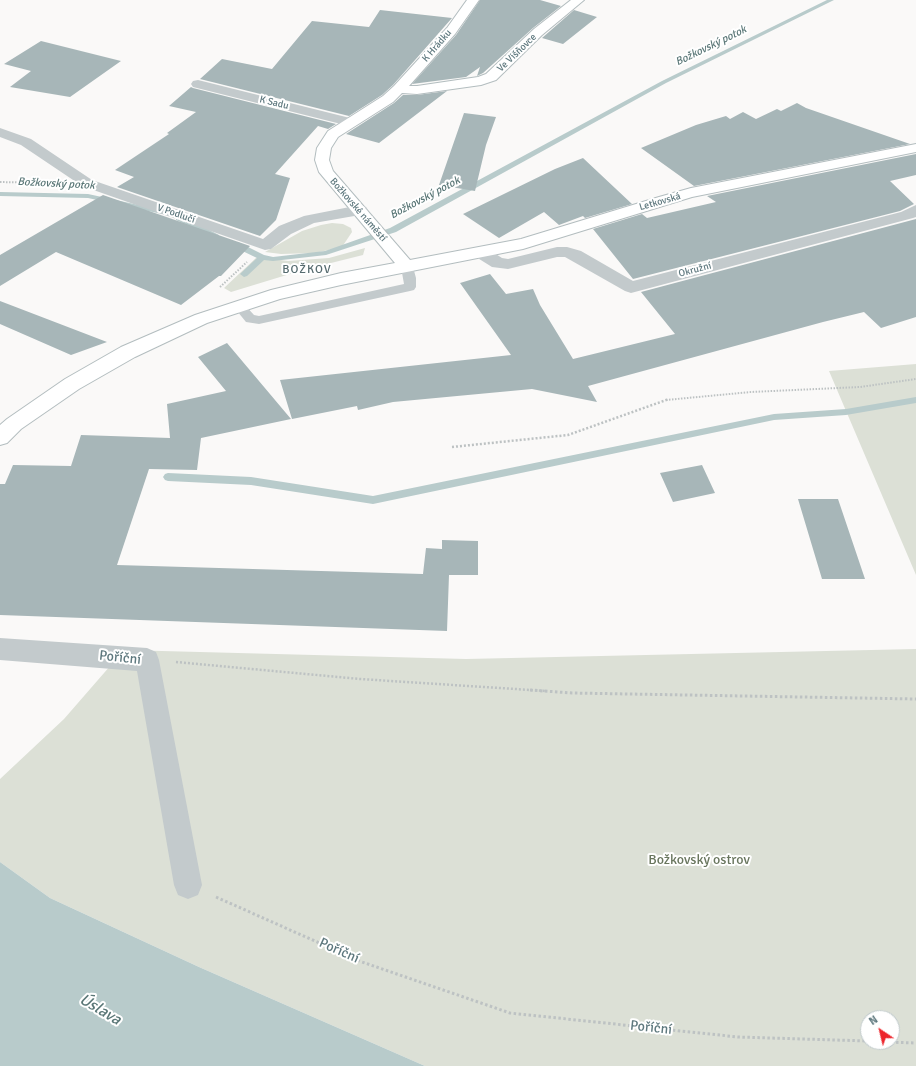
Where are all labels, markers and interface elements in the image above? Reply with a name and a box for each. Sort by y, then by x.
water label: Božkovský potok [673,23,749,69]
street label: K Hrádku [420,27,454,65]
street label: Ve Višňovce [495,31,539,75]
street label: K Sadu [258,94,290,112]
water label: Božkovský potok [388,174,462,222]
water label: Božkovský potok [17,175,95,193]
street label: Božkovské náměstí [327,176,389,244]
street label: Letkovská [638,190,682,214]
street label: V Podlučí [155,202,197,226]
street label: Okružní [677,260,713,280]
district label: BOŽKOV [282,263,332,277]
street label: Poříční [98,647,142,669]
park label: Božkovský ostrov [648,852,750,868]
street label: Poříční [316,935,362,967]
water label: Úslava [76,990,124,1030]
north arrow [860,1010,900,1050]
text: N [867,1013,880,1028]
street label: Poříční [629,1017,673,1039]

